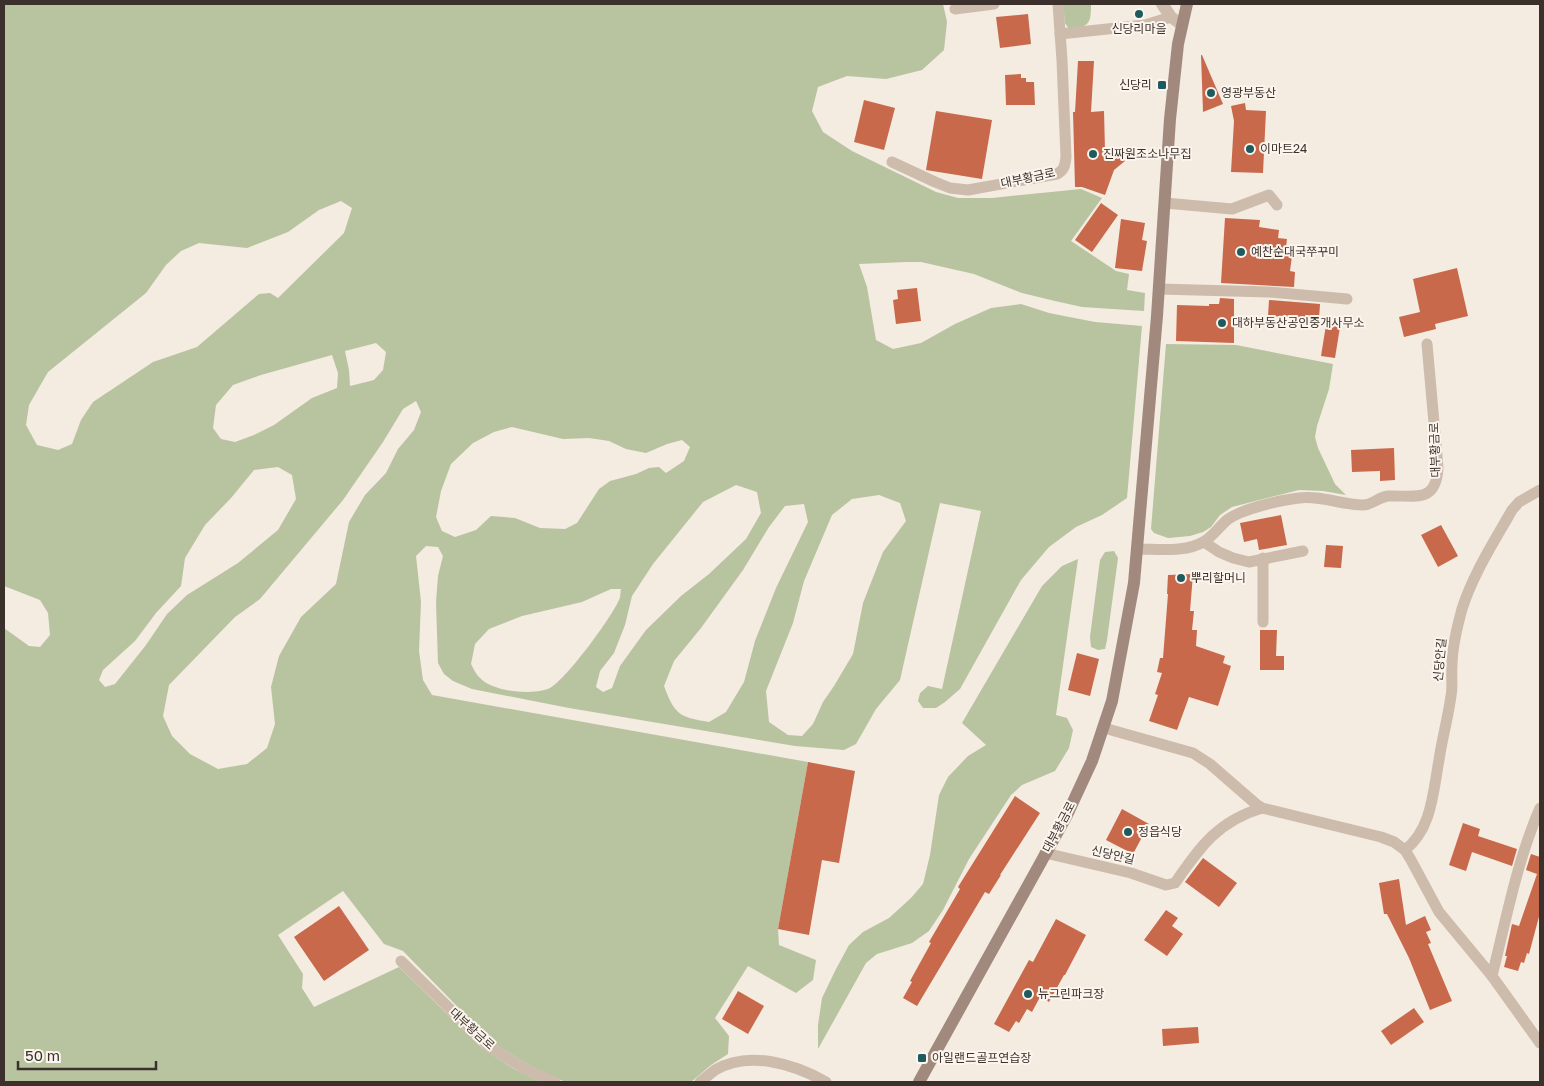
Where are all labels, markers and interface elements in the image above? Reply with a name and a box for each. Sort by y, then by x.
marker: 신당리마을 [1133,8,1145,20]
place label: 신당리마을 [1111,21,1167,36]
place label: 신당리 [1119,77,1152,92]
marker: 신당리 [1156,79,1168,91]
place label: 영광부동산 [1221,85,1276,100]
marker: 영광부동산 [1205,87,1217,99]
place label: 이마트24 [1260,141,1307,156]
marker: 이마트24 [1244,143,1256,155]
place label: 진짜원조소나무집 [1103,146,1191,161]
marker: 진짜원조소나무집 [1087,148,1099,160]
street label: 대부황금로 [999,164,1056,191]
place label: 예찬순대국쭈꾸미 [1251,244,1339,259]
marker: 예찬순대국쭈꾸미 [1235,246,1247,258]
place label: 대하부동산공인중개사무소 [1232,315,1364,330]
marker: 대하부동산공인중개사무소 [1216,317,1228,329]
street label: 대부황금로 [1426,422,1443,478]
place label: 뿌리할머니 [1191,570,1246,585]
marker: 뿌리할머니 [1175,572,1187,584]
street label: 신당안길 [1430,637,1449,683]
street label: 대부황금로 [1039,799,1078,855]
place label: 정읍식당 [1138,824,1182,839]
marker: 정읍식당 [1122,826,1134,838]
street label: 신당안길 [1090,842,1136,867]
place label: 뉴그린파크장 [1038,986,1104,1001]
marker: 뉴그린파크장 [1022,988,1034,1000]
street label: 대부황금로 [447,1005,498,1053]
scale bar [18,1038,155,1070]
text: 50 m [25,1046,60,1064]
place label: 아일랜드골프연습장 [932,1050,1031,1065]
marker: 아일랜드골프연습장 [916,1052,928,1064]

